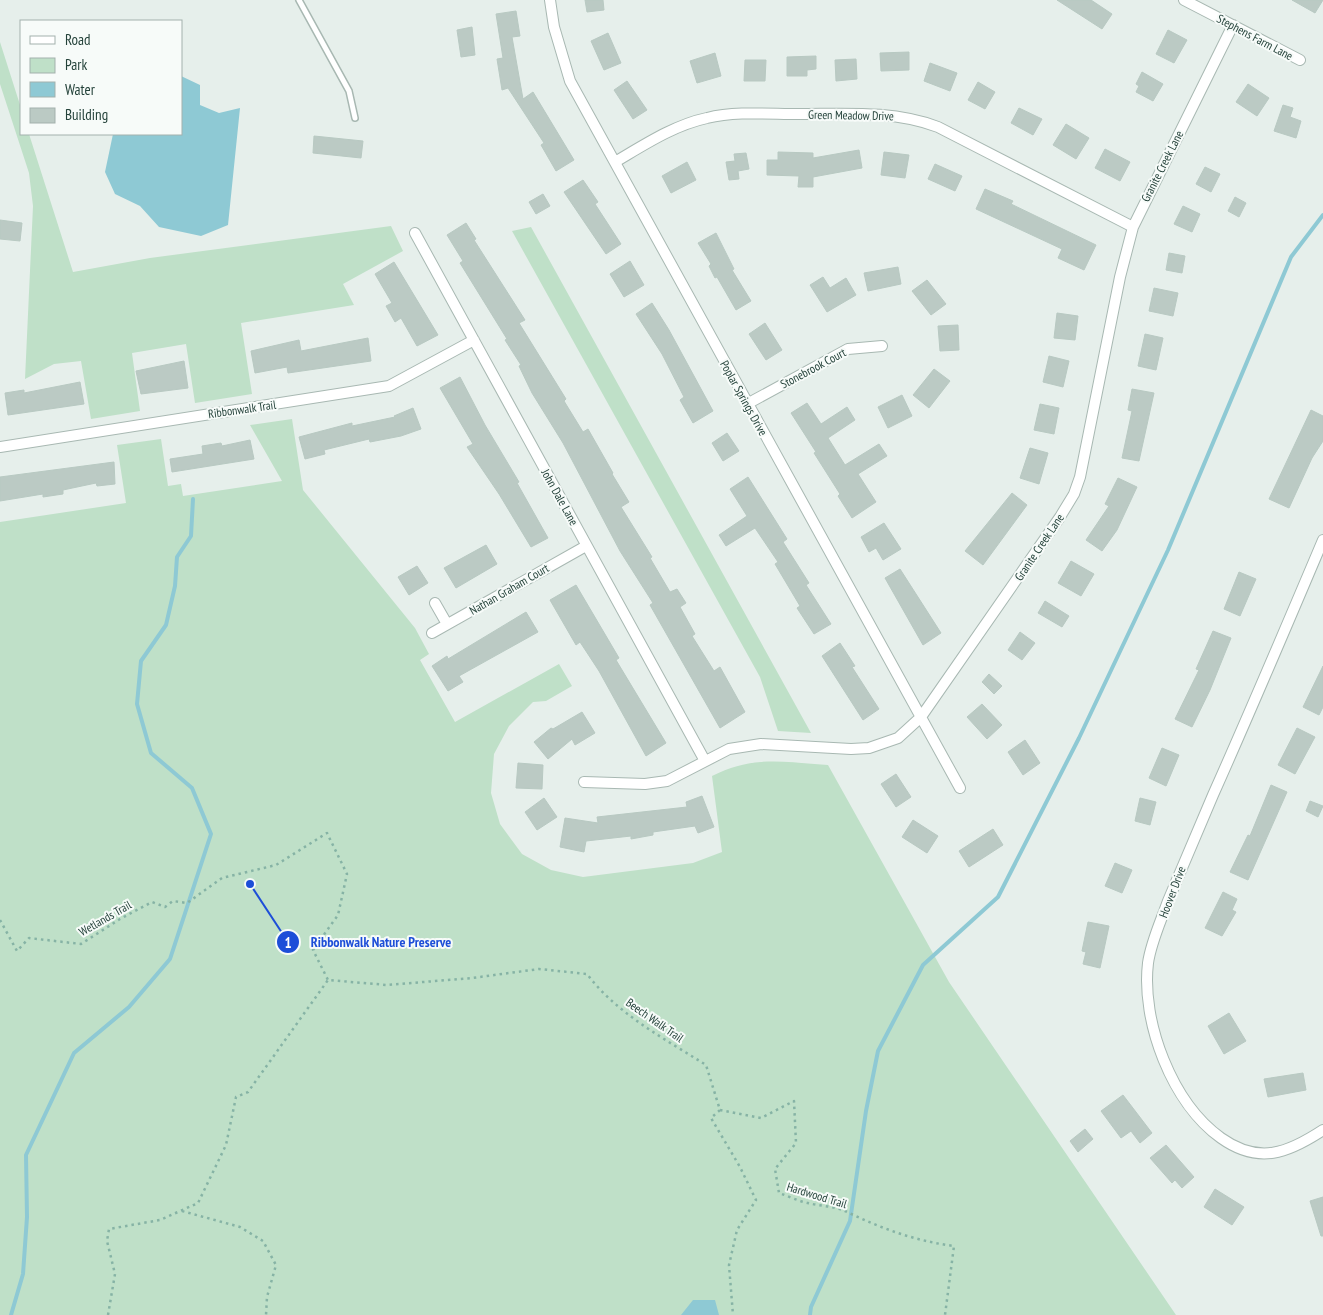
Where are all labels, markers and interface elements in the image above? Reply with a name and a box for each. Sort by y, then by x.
street label: Stephens Farm Lane [1214,11,1296,63]
legend [20,20,182,135]
text: Road [65,30,91,49]
text: Park [65,55,87,74]
text: Water [65,80,96,99]
text: Building [65,105,108,124]
street label: Green Meadow Drive [808,107,894,123]
street label: Granite Creek Lane [1138,128,1186,204]
street label: Stonebrook Court [778,344,849,392]
street label: Poplar Springs Drive [717,358,771,438]
street label: Ribbonwalk Trail [207,397,277,421]
street label: John Dale Lane [538,465,582,528]
street label: Granite Creek Lane [1011,511,1067,583]
street label: Nathan Graham Court [467,560,552,618]
street label: Hoover Drive [1155,864,1189,920]
street label: Wetlands Trail [76,897,134,939]
callout: Ribbonwalk Nature Preserve [276,928,462,957]
text: 1 [284,933,292,952]
text: Ribbonwalk Nature Preserve [311,933,451,951]
street label: Beech Walk Trail [623,995,687,1045]
street label: Hardwood Trail [785,1179,849,1211]

